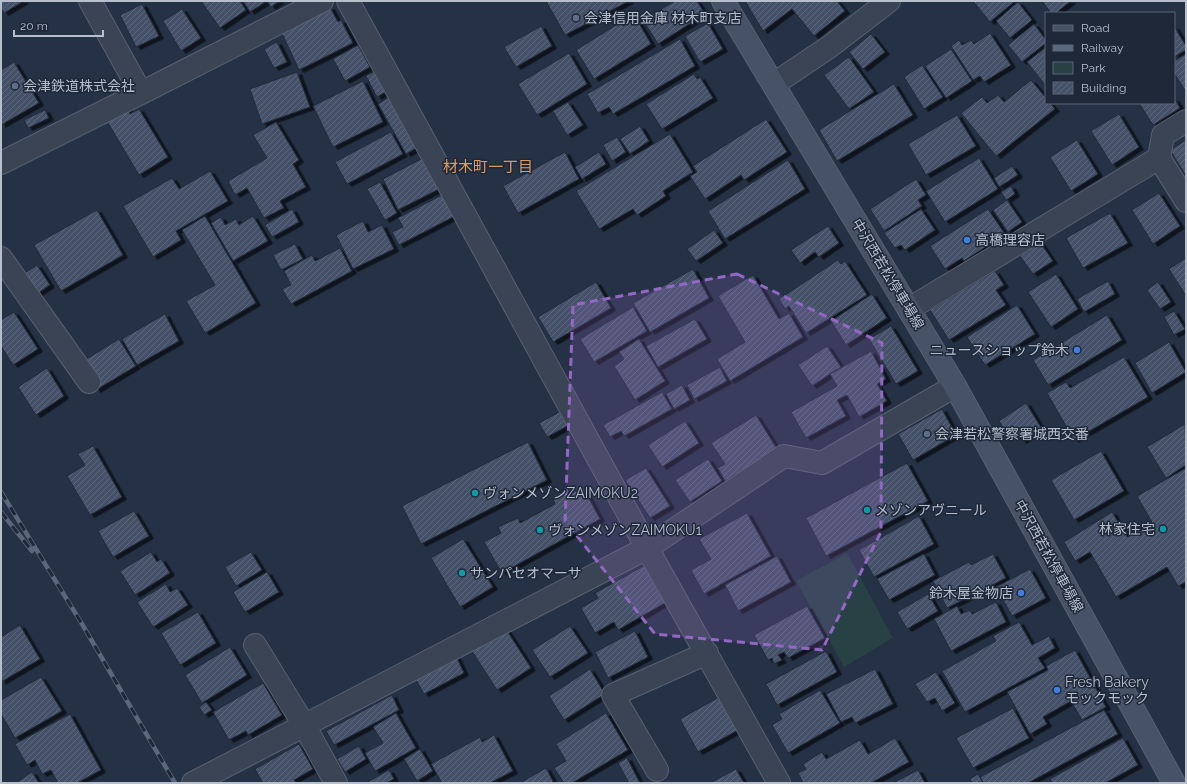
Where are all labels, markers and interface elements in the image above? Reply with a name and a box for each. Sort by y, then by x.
place label: 会津信用金庫 材木町支店 [584,10,742,26]
scale bar [14,12,103,38]
legend [1045,12,1175,104]
marker: 会津信用金庫 材木町支店 [571,13,581,23]
text: 20 m [20,19,48,33]
text: Road [1081,21,1110,35]
text: Railway [1081,41,1124,55]
text: Park [1081,61,1106,75]
place label: 会津鉄道株式会社 [23,78,135,94]
marker: 会津鉄道株式会社 [10,81,20,91]
text: Building [1081,81,1127,95]
district label: 材木町一丁目 [443,158,533,176]
street label: 中沢西若松停車場線 [849,216,927,332]
place label: 高橋理容店 [975,232,1045,248]
marker: 高橋理容店 [962,235,972,245]
place label: ニュースショップ鈴木 [930,342,1069,358]
marker: ニュースショップ鈴木 [1072,345,1082,355]
place label: 会津若松警察署城西交番 [935,426,1089,442]
marker: 会津若松警察署城西交番 [922,429,932,439]
place label: ヴォンメゾンZAIMOKU2 [483,485,638,501]
marker: ヴォンメゾンZAIMOKU2 [470,488,480,498]
street label: 中沢西若松停車場線 [1011,497,1087,615]
place label: メゾンアヴニール [875,502,987,518]
marker: メゾンアヴニール [862,505,872,515]
place label: 林家住宅 [1099,521,1155,537]
place label: ヴォンメゾンZAIMOKU1 [548,522,702,538]
marker: 林家住宅 [1158,524,1168,534]
marker: ヴォンメゾンZAIMOKU1 [535,525,545,535]
place label: サンパセオマーサ [470,565,582,581]
marker: サンパセオマーサ [457,568,467,578]
place label: 鈴木屋金物店 [929,585,1013,601]
marker: 鈴木屋金物店 [1016,588,1026,598]
place label: Fresh Bakery モックモック [1065,674,1149,706]
marker: Fresh Bakery モックモック [1052,685,1062,695]

